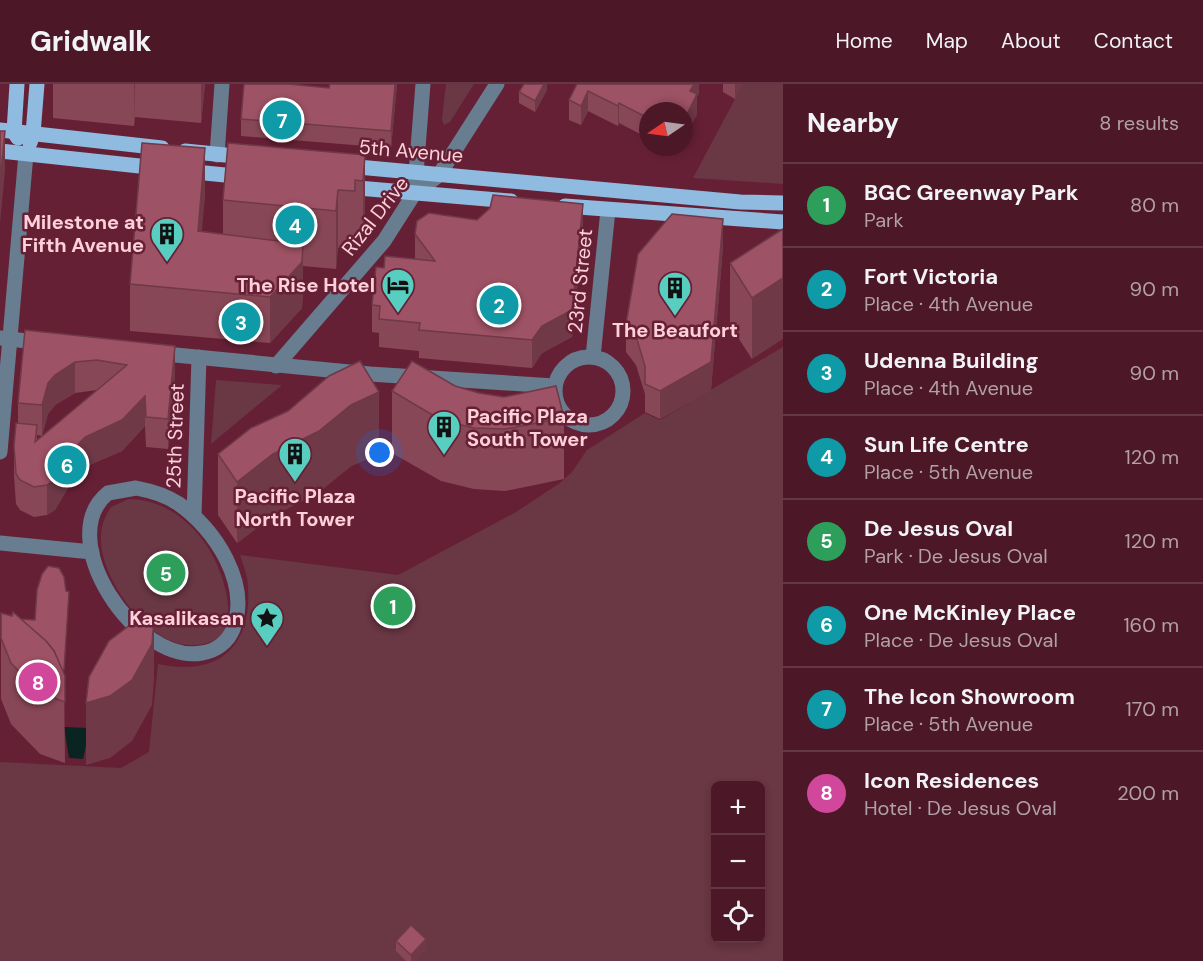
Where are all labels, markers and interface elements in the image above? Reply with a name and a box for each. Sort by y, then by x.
text: Gridwalk [30,23,152,60]
text: Home [835,27,893,55]
text: Map [926,27,968,55]
text: About [1001,27,1061,55]
text: Contact [1094,27,1173,55]
pin: 7 [262,98,302,142]
north arrow [639,102,693,156]
text: Nearby [807,106,899,140]
text: 8 results [1099,110,1179,136]
street label: 5th Avenue [358,133,464,169]
street label: Rizal Drive [336,171,414,261]
text: BGC Greenway Park [864,178,1078,207]
text: 1 [823,192,830,218]
text: 80 m [1130,192,1179,218]
pin: 4 [276,202,314,248]
text: Park [864,207,904,233]
place label: Milestone at Fifth Avenue [22,209,144,258]
building icon: Milestone at Fifth Avenue [149,216,185,263]
street label: 23rd Street [562,227,598,335]
text: Fort Victoria [864,262,998,291]
hotel icon: The Rise Hotel [380,267,416,314]
building icon: The Beaufort [657,270,693,317]
place label: The Rise Hotel [237,272,375,298]
text: 2 [821,276,832,302]
text: 90 m [1130,276,1179,302]
pin: 2 [480,282,518,328]
text: Place · 4th Avenue [864,291,1033,317]
pin: 3 [222,300,260,344]
place label: The Beaufort [612,317,738,343]
text: Udenna Building [864,346,1039,375]
text: 3 [820,360,833,386]
text: 90 m [1130,360,1179,386]
text: Place · 4th Avenue [864,375,1033,401]
street label: 25th Street [160,383,190,489]
place label: Pacific Plaza South Tower [467,403,588,452]
building icon: Pacific Plaza South Tower [426,409,462,456]
text: Sun Life Centre [864,430,1029,459]
building icon: Pacific Plaza North Tower [277,436,313,483]
your location [365,438,394,467]
pin: 6 [48,442,86,488]
text: 4 [820,444,833,470]
text: 120 m [1125,444,1179,470]
text: Place · 5th Avenue [864,459,1033,485]
place label: Pacific Plaza North Tower [235,483,355,532]
text: De Jesus Oval [864,514,1013,543]
text: 5 [820,528,833,554]
text: 120 m [1125,528,1179,554]
text: Park · De Jesus Oval [864,543,1048,569]
pin: 5 [146,550,186,596]
pin: 1 [374,584,412,628]
text: One McKinley Place [864,598,1076,627]
place icon: Kasalikasan [249,600,285,647]
place label: Kasalikasan [129,605,244,631]
text: 6 [820,612,833,638]
text: 160 m [1123,612,1179,638]
text: Place · De Jesus Oval [864,627,1058,653]
pin: 8 [18,660,57,704]
text: The Icon Showroom [864,682,1075,711]
text: 7 [821,696,832,722]
text: 170 m [1126,696,1179,722]
text: Place · 5th Avenue [864,711,1033,737]
text: Icon Residences [864,766,1039,795]
text: 8 [820,780,833,806]
text: 200 m [1117,780,1179,806]
map controls [711,781,765,943]
button: + [711,781,765,835]
text: Hotel · De Jesus Oval [864,795,1057,821]
button: − [711,835,765,889]
button: locate [711,889,765,943]

